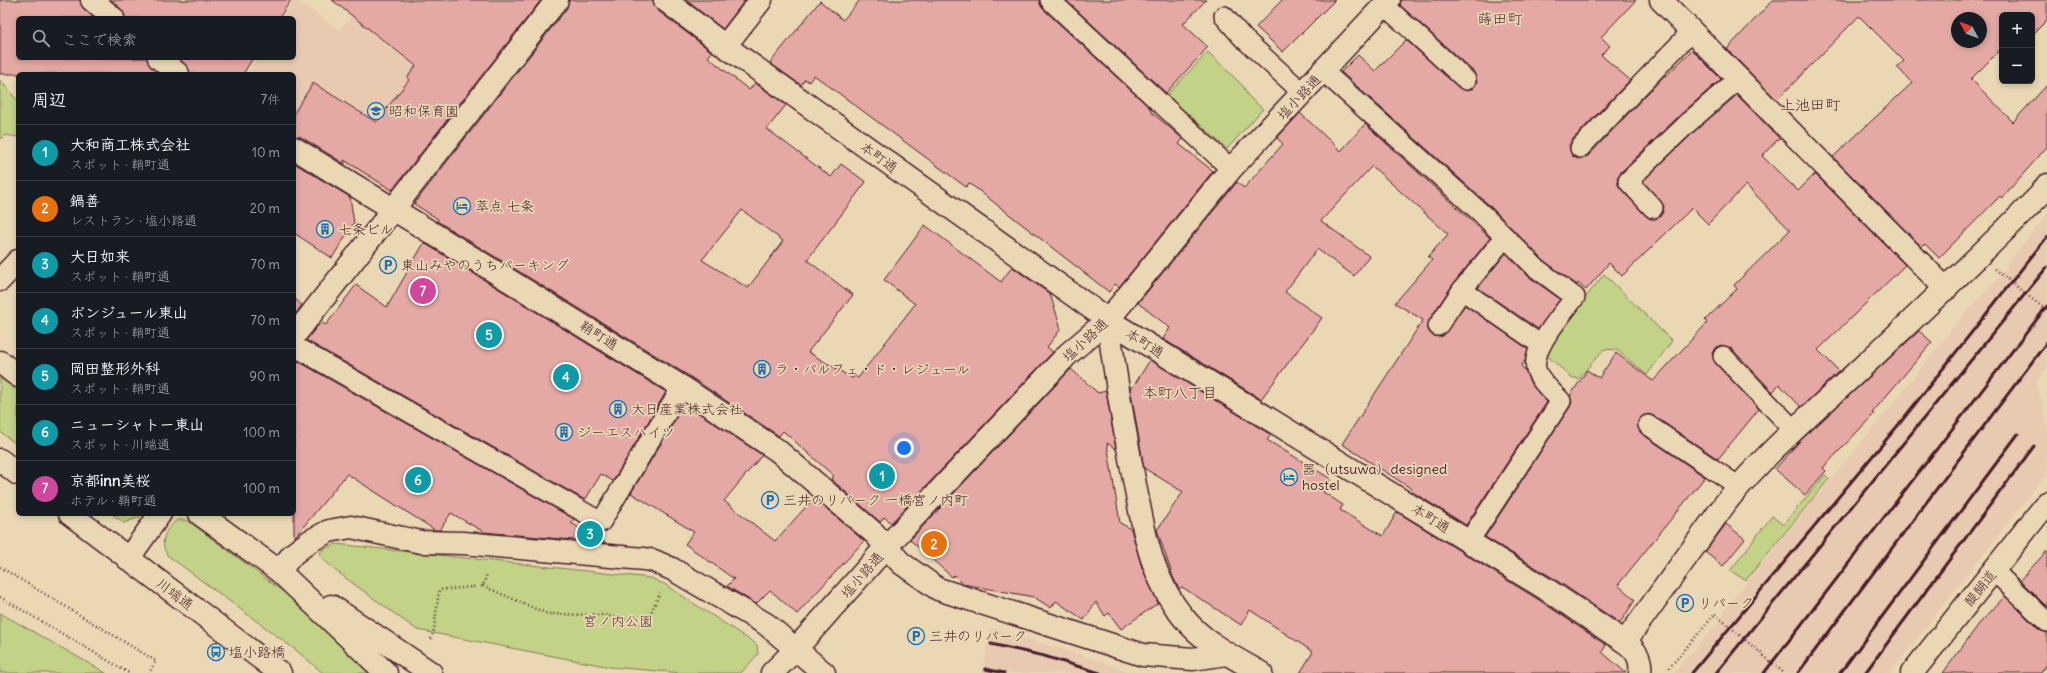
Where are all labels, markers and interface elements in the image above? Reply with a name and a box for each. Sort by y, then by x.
district label: 蒔田町 [1477,9,1523,28]
north arrow [1951,12,1987,48]
map controls [1999,12,2035,84]
button: + [1999,12,2035,48]
search box [16,16,296,60]
icon: search [30,27,52,49]
text: ここで検索 [62,30,137,49]
button: − [1999,48,2035,84]
street label: 塩小路通 [1273,70,1325,124]
text: 周辺 [32,89,66,111]
text: 7件 [261,91,280,108]
district label: 上池田町 [1780,95,1841,114]
school or university icon: 昭和保育園 [366,101,386,121]
place label: 昭和保育園 [389,102,459,120]
text: 大和商工株式会社 [70,135,190,154]
street label: 本町通 [857,137,901,177]
text: 1 [42,144,48,161]
text: 10 m [252,144,280,161]
text: スポット · 鞘町通 [70,156,170,173]
text: 鍋善 [70,191,100,210]
hotel icon: 萃点 七条 [452,196,472,216]
place label: 萃点 七条 [475,197,534,215]
text: 2 [41,200,49,217]
text: 20 m [250,200,280,217]
text: レストラン · 塩小路通 [70,212,197,229]
building icon: 七条ビル [315,219,335,239]
place label: 七条ビル [338,220,394,238]
text: 大日如来 [70,247,130,266]
parking icon: 東山みやのうちパーキング [378,255,398,275]
text: 3 [41,256,49,273]
text: 70 m [251,256,280,273]
place label: 東山みやのうちパーキング [401,256,569,274]
text: スポット · 鞘町通 [70,268,170,285]
pin: 7 [410,276,436,306]
text: ボンジュール東山 [70,303,188,322]
text: 4 [41,312,49,329]
text: 70 m [251,312,280,329]
street label: 塩小路通 [1058,314,1112,366]
street label: 鞘町通 [576,316,622,354]
pin: 5 [476,320,502,350]
text: スポット · 鞘町通 [70,324,170,341]
street label: 本町通 [1122,324,1168,362]
text: 岡田整形外科 [70,359,160,378]
building icon: ラ・パルフェ・ド・レジェール [752,359,772,379]
place label: ラ・パルフェ・ド・レジェール [775,360,970,378]
pin: 4 [553,362,579,392]
text: 5 [41,368,49,385]
text: 90 m [249,368,280,385]
text: スポット · 鞘町通 [70,380,170,397]
district label: 本町八丁目 [1142,383,1218,402]
building icon: 大日産業株式会社 [608,399,628,419]
place label: 大日産業株式会社 [631,400,743,418]
text: ニューシャトー東山 [70,415,204,434]
building icon: ジーエスハイツ [554,422,574,442]
place label: ジーエスハイツ [577,423,675,441]
text: 6 [41,424,49,441]
text: 100 m [243,424,280,441]
text: スポット · 川端通 [70,436,170,453]
your location [894,438,914,458]
place label: 器（utsuwa）designed hostel [1302,460,1447,494]
pin: 1 [869,461,895,491]
pin: 6 [405,465,431,495]
hotel icon: 器（utsuwa）designed hostel [1279,467,1299,487]
text: 京都inn美桜 [70,471,151,490]
text: 7 [42,480,48,497]
text: 100 m [243,480,280,497]
parking icon: 三井のリパーク 一橋宮ノ内町 [760,490,780,510]
place label: 三井のリパーク 一橋宮ノ内町 [783,491,968,509]
text: ホテル · 鞘町通 [70,492,157,509]
street label: 本町通 [1408,499,1454,537]
pin: 3 [577,519,603,549]
pin: 2 [921,529,947,559]
street label: 塩小路通 [837,548,887,602]
street label: 醍醐道 [1960,566,2000,610]
street label: 川端通 [153,574,197,614]
parking icon: リパーク [1675,593,1695,613]
place label: リパーク [1698,594,1754,612]
park label: 宮ノ内公園 [583,612,653,630]
parking icon: 三井のリパーク [906,626,926,646]
place label: 三井のリパーク [929,627,1027,645]
bus stop icon: 塩小路橋 [206,642,226,662]
place label: 塩小路橋 [229,643,285,661]

